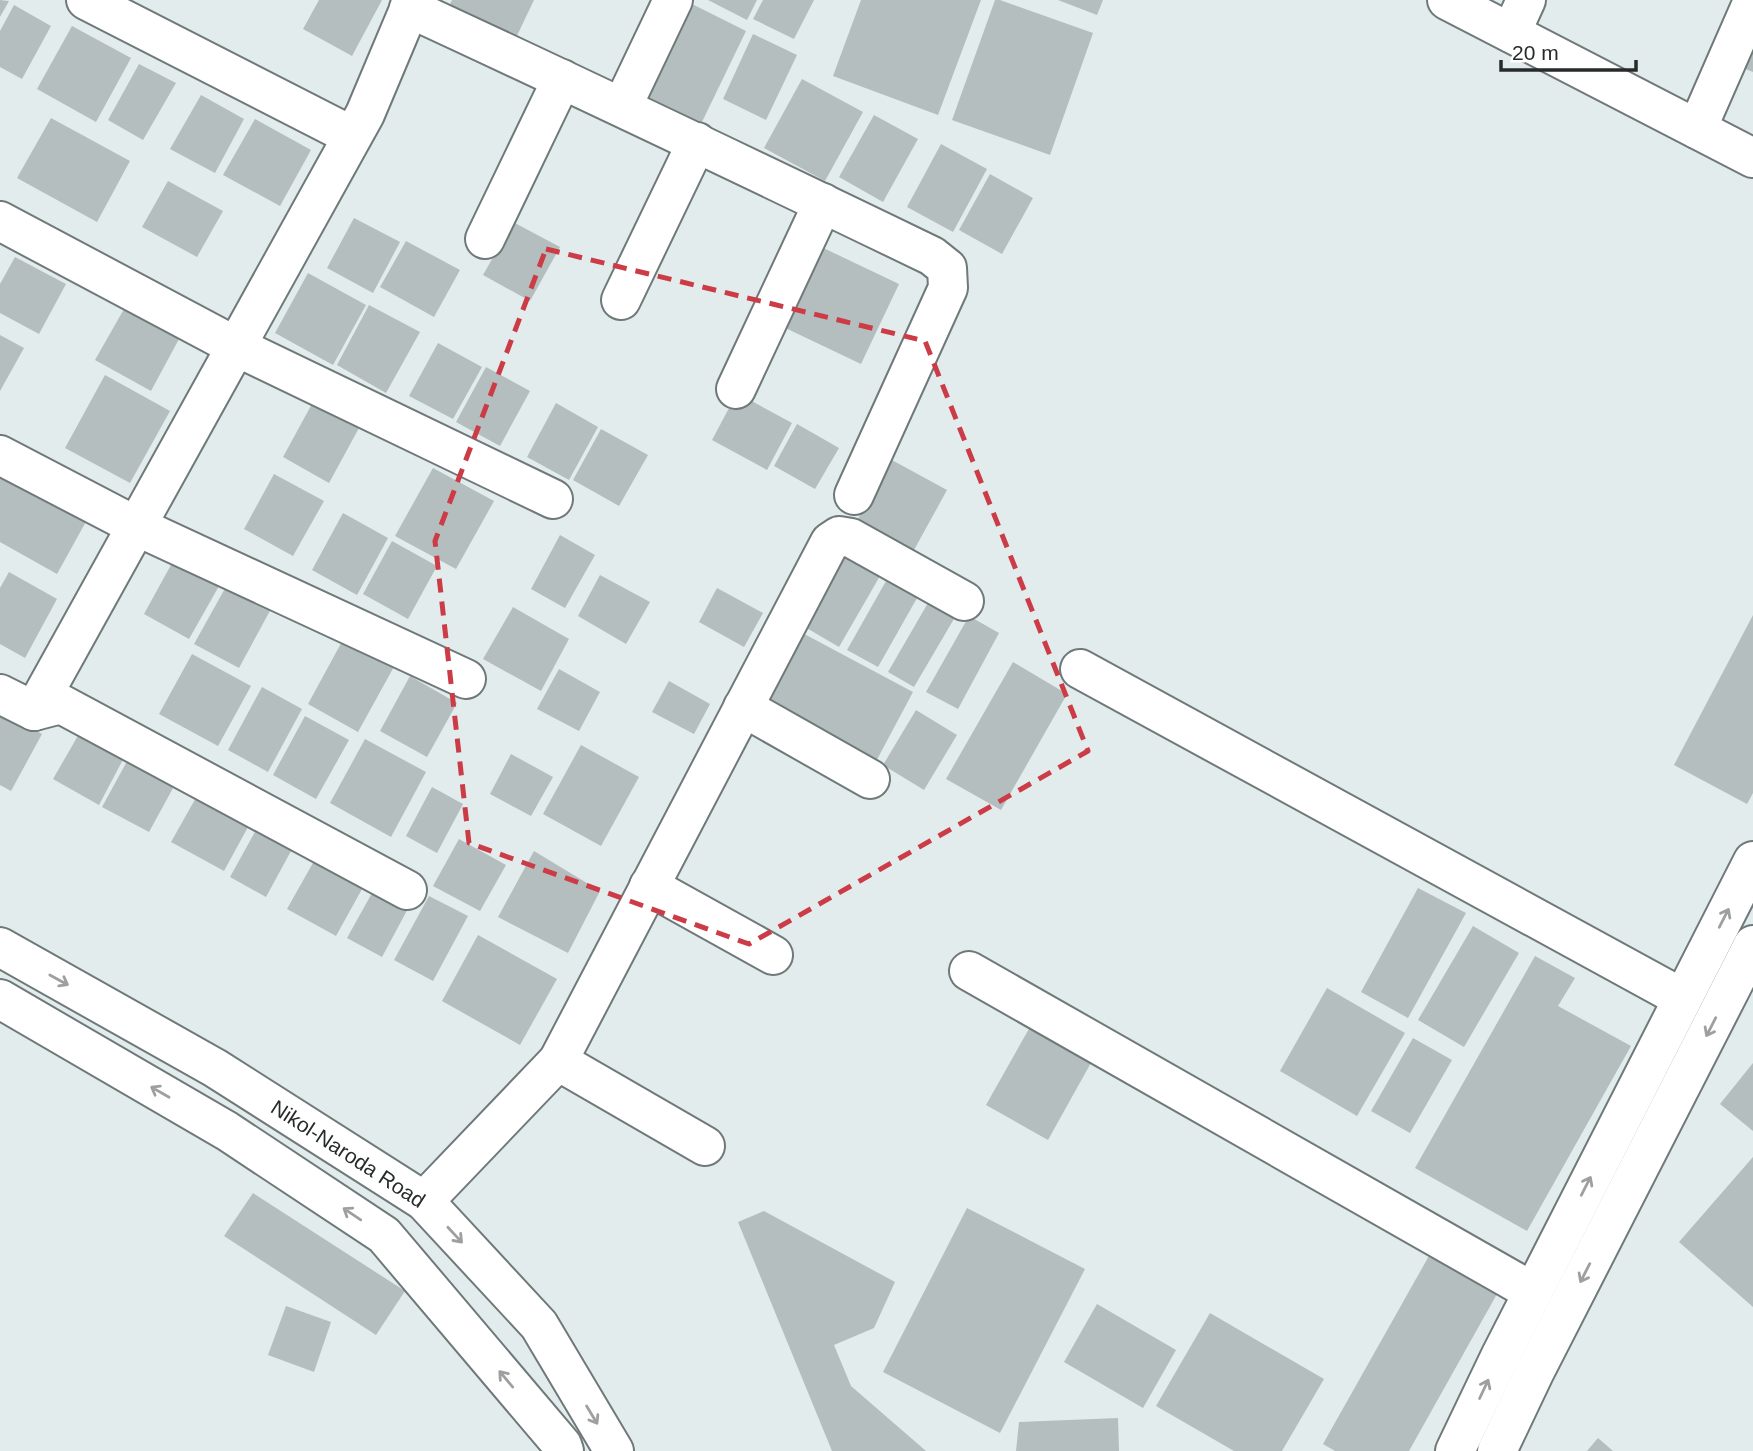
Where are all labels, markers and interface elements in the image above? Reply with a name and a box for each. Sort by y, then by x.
scale bar [1501,28,1636,72]
text: 20 m [1512,41,1559,64]
one-way arrow [1717,908,1731,929]
one-way arrow [49,973,69,987]
one-way arrow [1703,1016,1717,1037]
one-way arrow [150,1085,170,1099]
street label: Nikol-Naroda Road [267,1095,429,1212]
one-way arrow [1580,1176,1594,1197]
one-way arrow [342,1207,362,1221]
one-way arrow [447,1226,464,1243]
one-way arrow [1577,1262,1591,1283]
one-way arrow [498,1371,514,1389]
one-way arrow [1478,1379,1491,1400]
one-way arrow [586,1405,600,1425]

